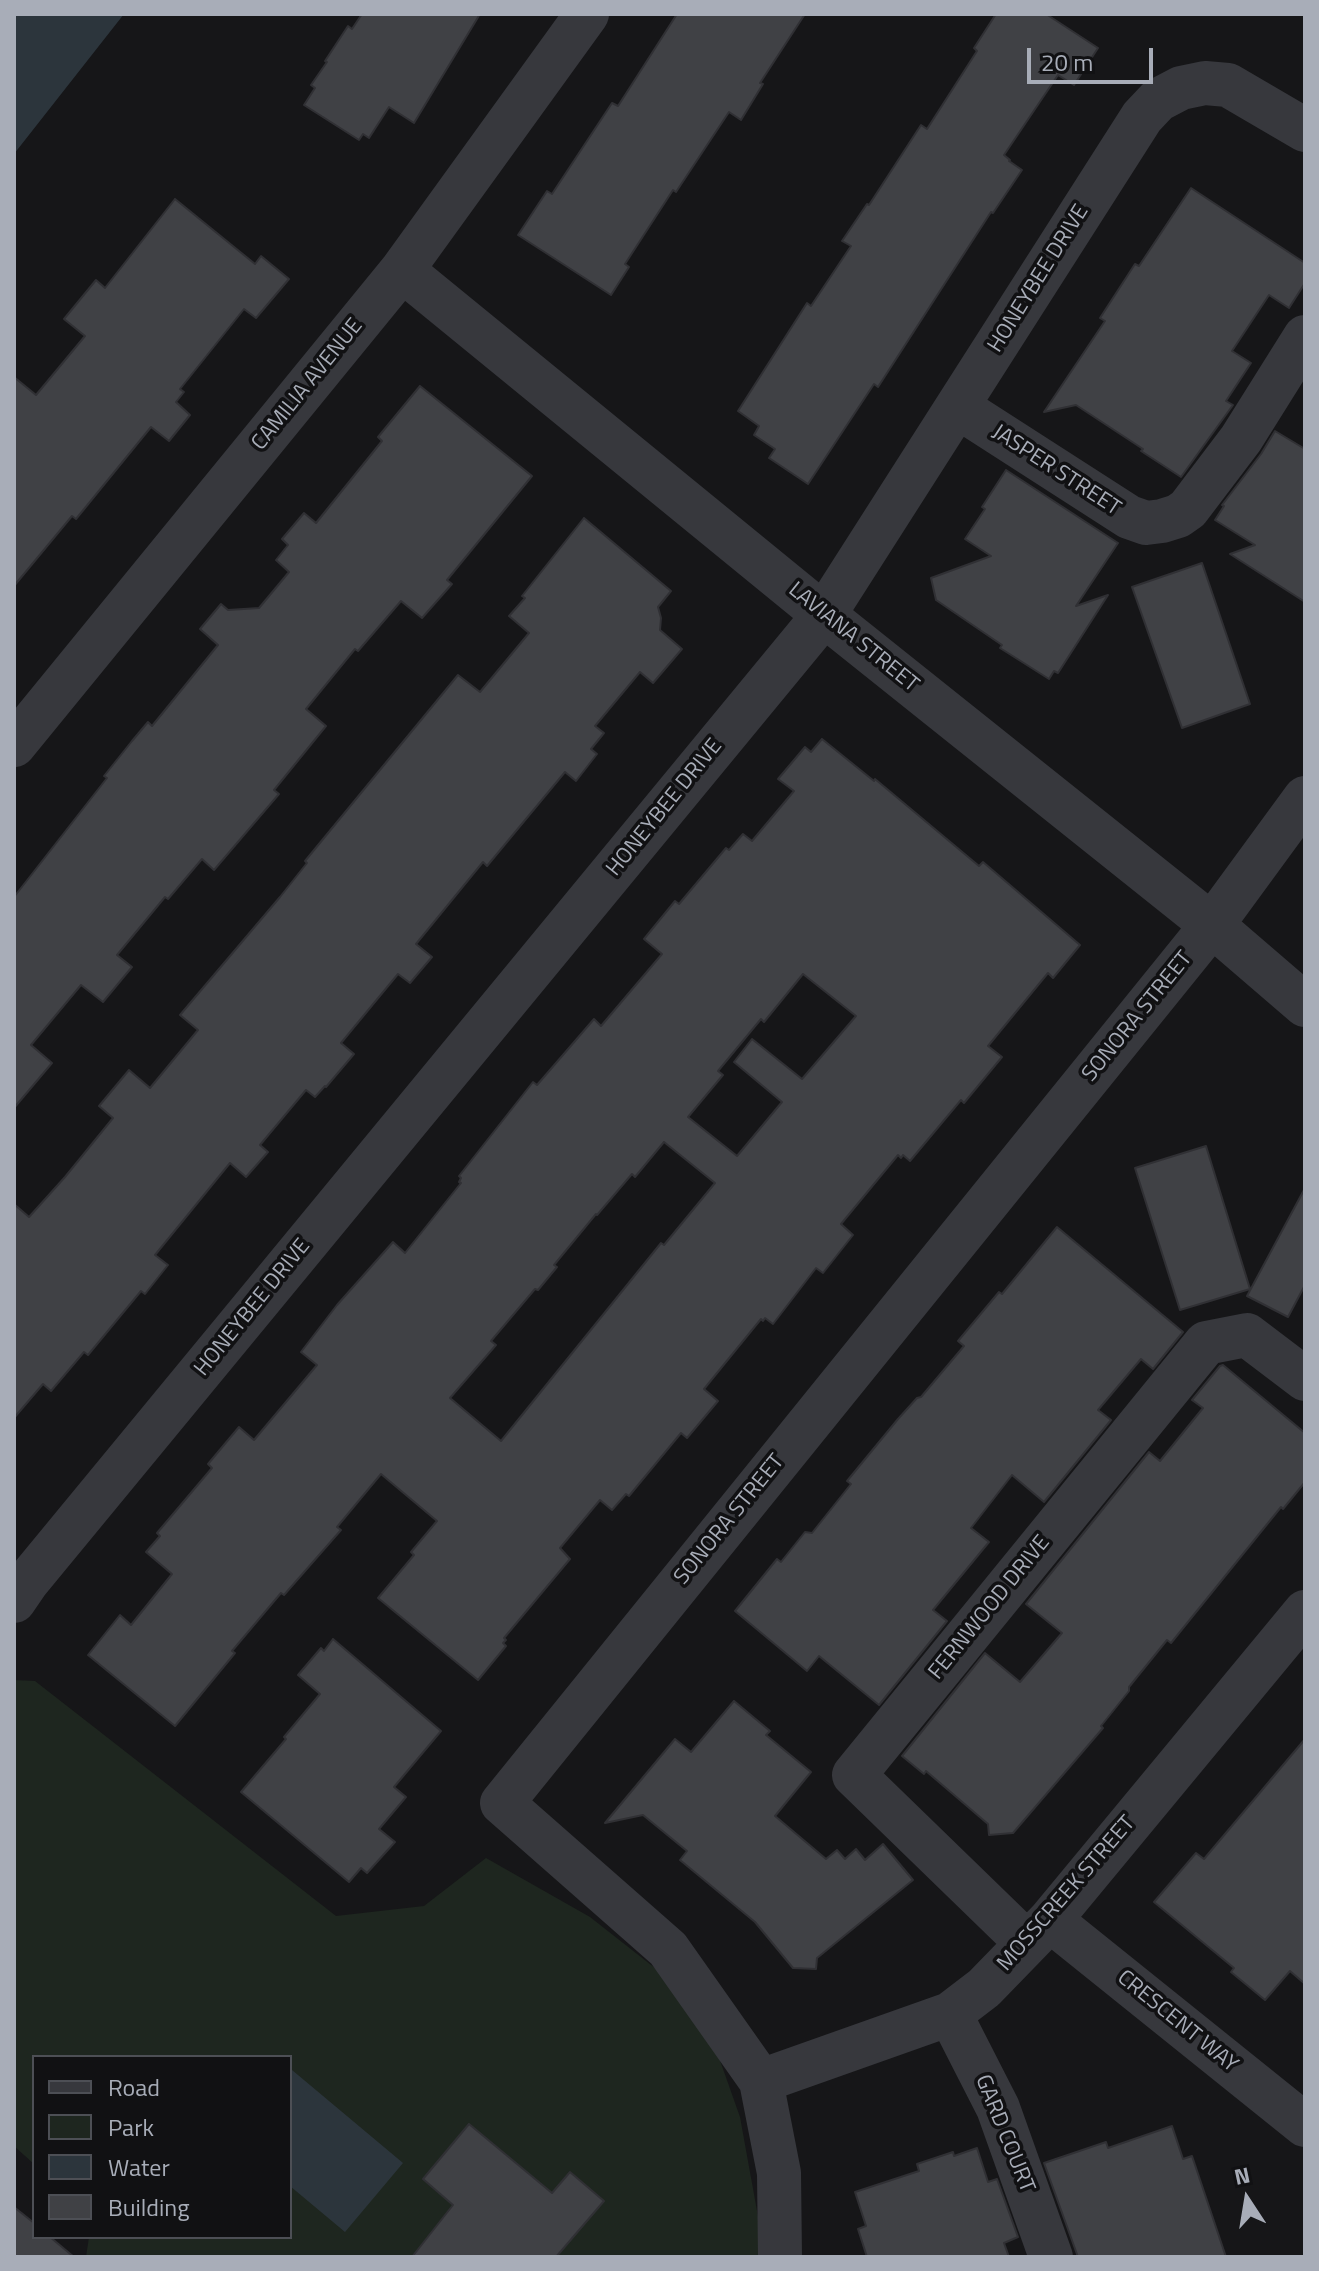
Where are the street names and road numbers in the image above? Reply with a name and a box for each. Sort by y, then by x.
street label: HONEYBEE DRIVE [983,200,1095,358]
street label: CAMILIA AVENUE [247,314,369,456]
street label: JASPER STREET [987,420,1125,522]
street label: LAVIANA STREET [782,577,924,699]
street label: HONEYBEE DRIVE [602,734,728,882]
street label: SONORA STREET [1077,946,1199,1088]
street label: HONEYBEE DRIVE [190,1234,316,1382]
street label: SONORA STREET [669,1449,791,1591]
street label: FERNWOOD DRIVE [924,1531,1056,1685]
street label: MOSSCREEK STREET [992,1811,1142,1977]
street label: CRESCENT WAY [1111,1965,1243,2079]
street label: GARD COURT [968,2071,1040,2197]

